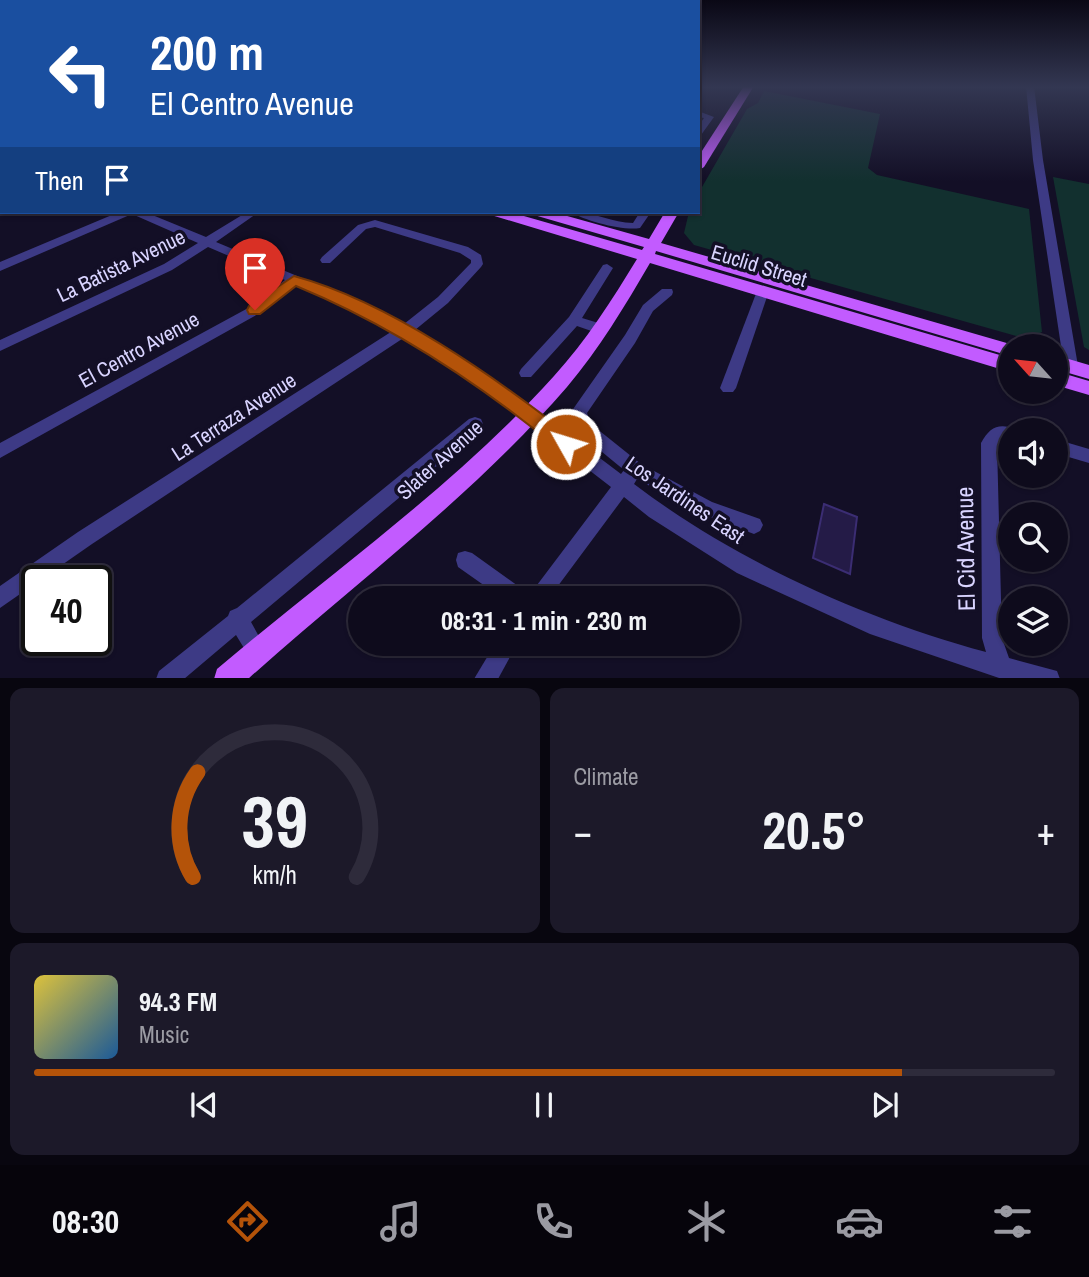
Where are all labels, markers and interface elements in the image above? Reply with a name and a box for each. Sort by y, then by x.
text: 200 m [150,19,264,85]
icon: left [35,28,126,119]
text: El Centro Avenue [150,82,354,125]
icon: arrive [98,161,136,199]
text: Then [35,163,84,198]
street label: La Batista Avenue [52,222,190,309]
street label: Euclid Street [708,237,811,294]
pin [225,238,285,310]
icon: arrive [236,249,274,287]
street label: El Centro Avenue [73,304,204,395]
north arrow [998,334,1068,404]
map controls [998,334,1068,656]
street label: La Terraza Avenue [166,365,302,468]
position arrow [529,407,603,481]
street label: Slater Avenue [390,413,489,506]
button: sound [998,418,1068,488]
street label: Los Jardines East [620,449,751,550]
street label: El Cid Avenue [948,487,982,611]
button: search [998,502,1068,572]
speed limit sign: 40 [21,565,112,656]
button: layers [998,586,1068,656]
text: 08:31 · 1 min · 230 m [441,603,647,638]
text: Climate [574,761,638,792]
text: 39 [242,772,308,870]
text: 20.5° [762,795,866,865]
text: − [574,806,592,857]
text: + [1037,806,1055,857]
text: km/h [253,857,297,891]
text: 94.3 FM [139,984,217,1019]
text: Music [139,1019,189,1050]
icon: previous [185,1086,223,1124]
icon: pause [525,1086,563,1124]
icon: next [866,1086,904,1124]
icon: directions [223,1197,272,1246]
icon: music [376,1197,425,1246]
icon: phone [529,1197,578,1246]
icon: climate [682,1197,731,1246]
icon: car [835,1197,884,1246]
icon: filters [988,1197,1037,1246]
text: 08:30 [52,1200,119,1243]

